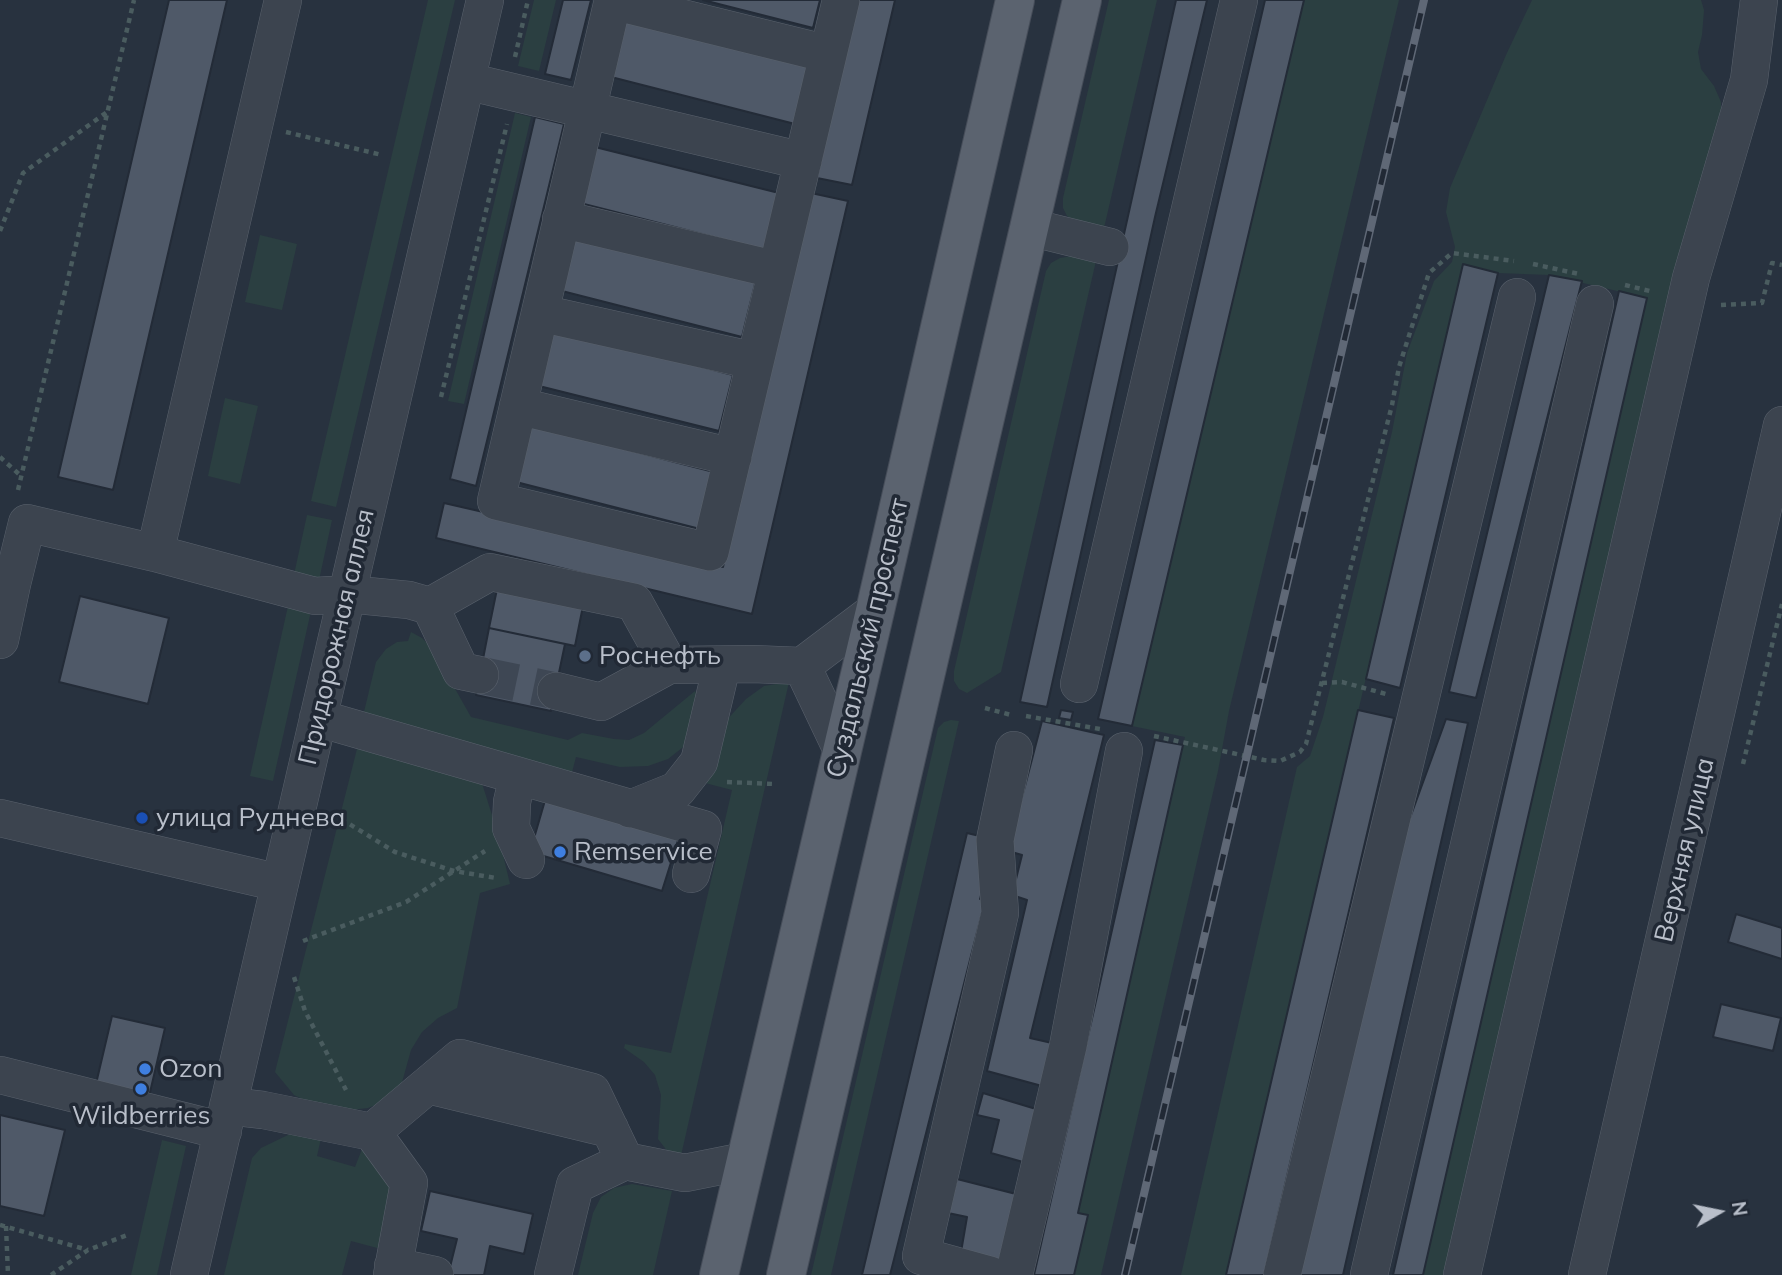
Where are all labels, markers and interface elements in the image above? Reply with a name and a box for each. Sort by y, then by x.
street label: Суздальский проспект [821,495,915,781]
street label: Придорожная аллея [292,506,382,768]
place label: Роснефть [599,640,721,672]
marker: Роснефть [577,648,593,664]
street label: Верхняя улица [1649,755,1721,945]
place label: улица Руднева [156,802,345,834]
marker: улица Руднева [134,810,150,826]
place label: Remservice [574,836,713,868]
marker: Remservice [552,844,568,860]
place label: Ozon [159,1053,222,1085]
marker: Ozon [137,1061,153,1077]
marker: Wildberries [133,1081,149,1097]
place label: Wildberries [72,1100,210,1132]
north arrow [1684,1177,1754,1247]
text: N [1727,1200,1753,1218]

